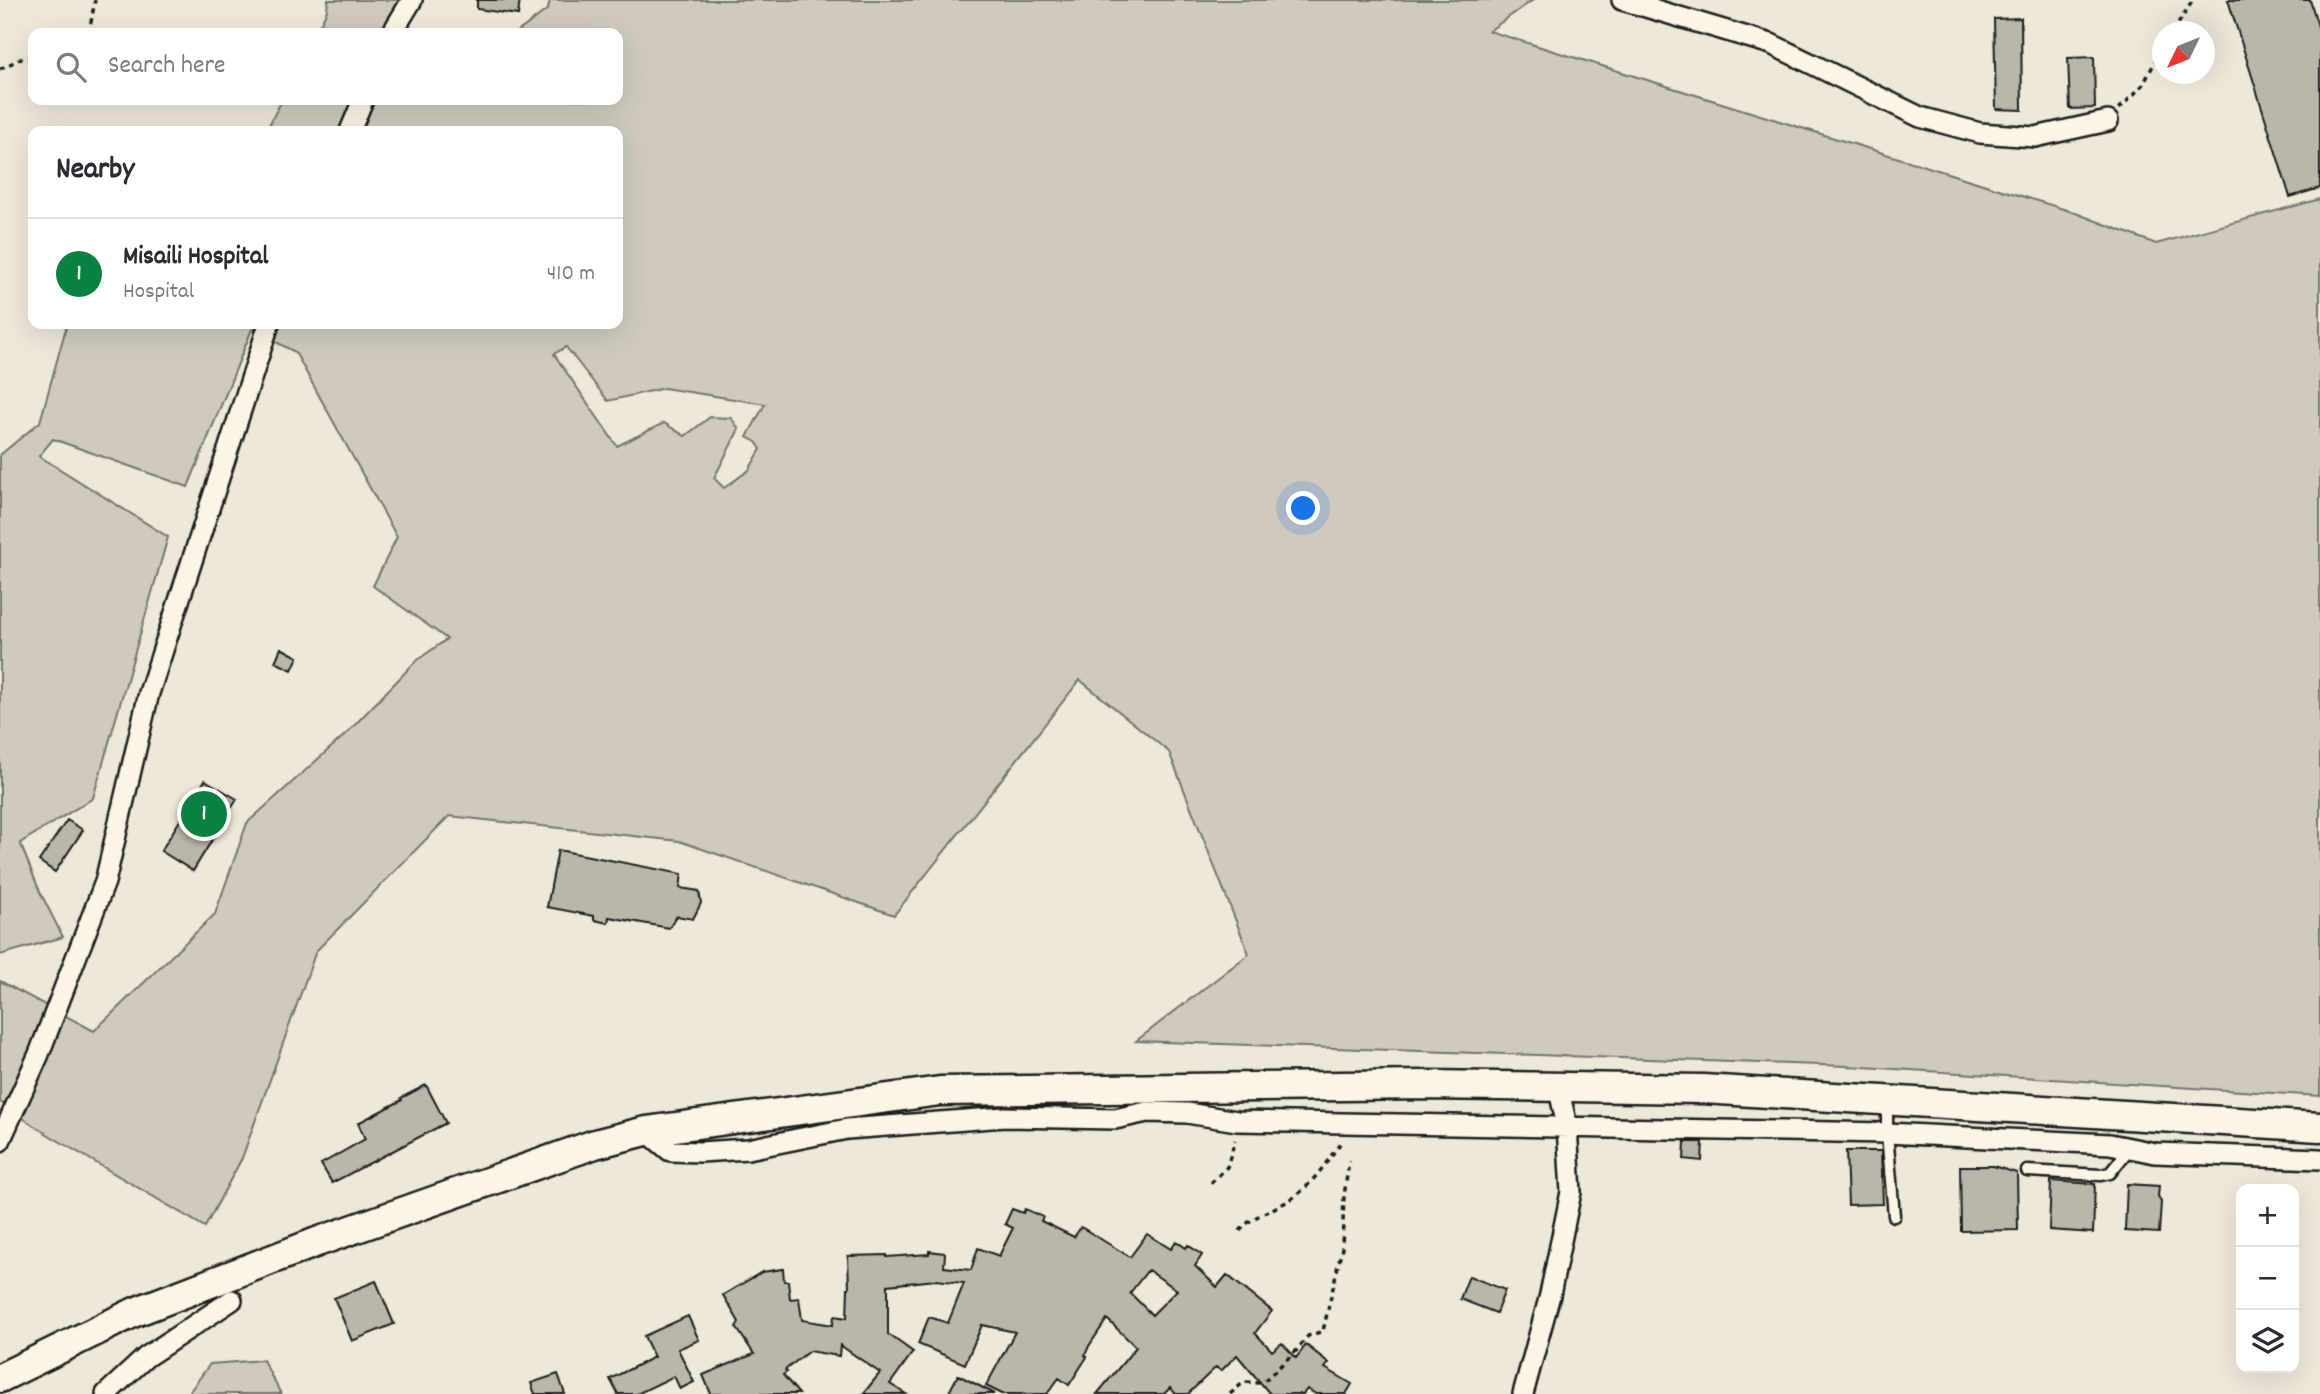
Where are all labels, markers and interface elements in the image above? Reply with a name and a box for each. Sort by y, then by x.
north arrow [2152,21,2215,84]
search box [28,28,623,105]
icon: search [52,48,90,86]
text: Search here [108,48,226,85]
text: Nearby [56,150,134,193]
text: Misaili Hospital [123,239,268,276]
text: 1 [76,258,82,291]
text: 410 m [547,258,595,291]
text: Hospital [123,276,194,309]
your location [1286,491,1320,525]
pin: 1 [181,788,227,840]
map controls [2236,1184,2299,1373]
button: + [2236,1184,2299,1247]
button: − [2236,1247,2299,1310]
button: layers [2236,1310,2299,1373]

